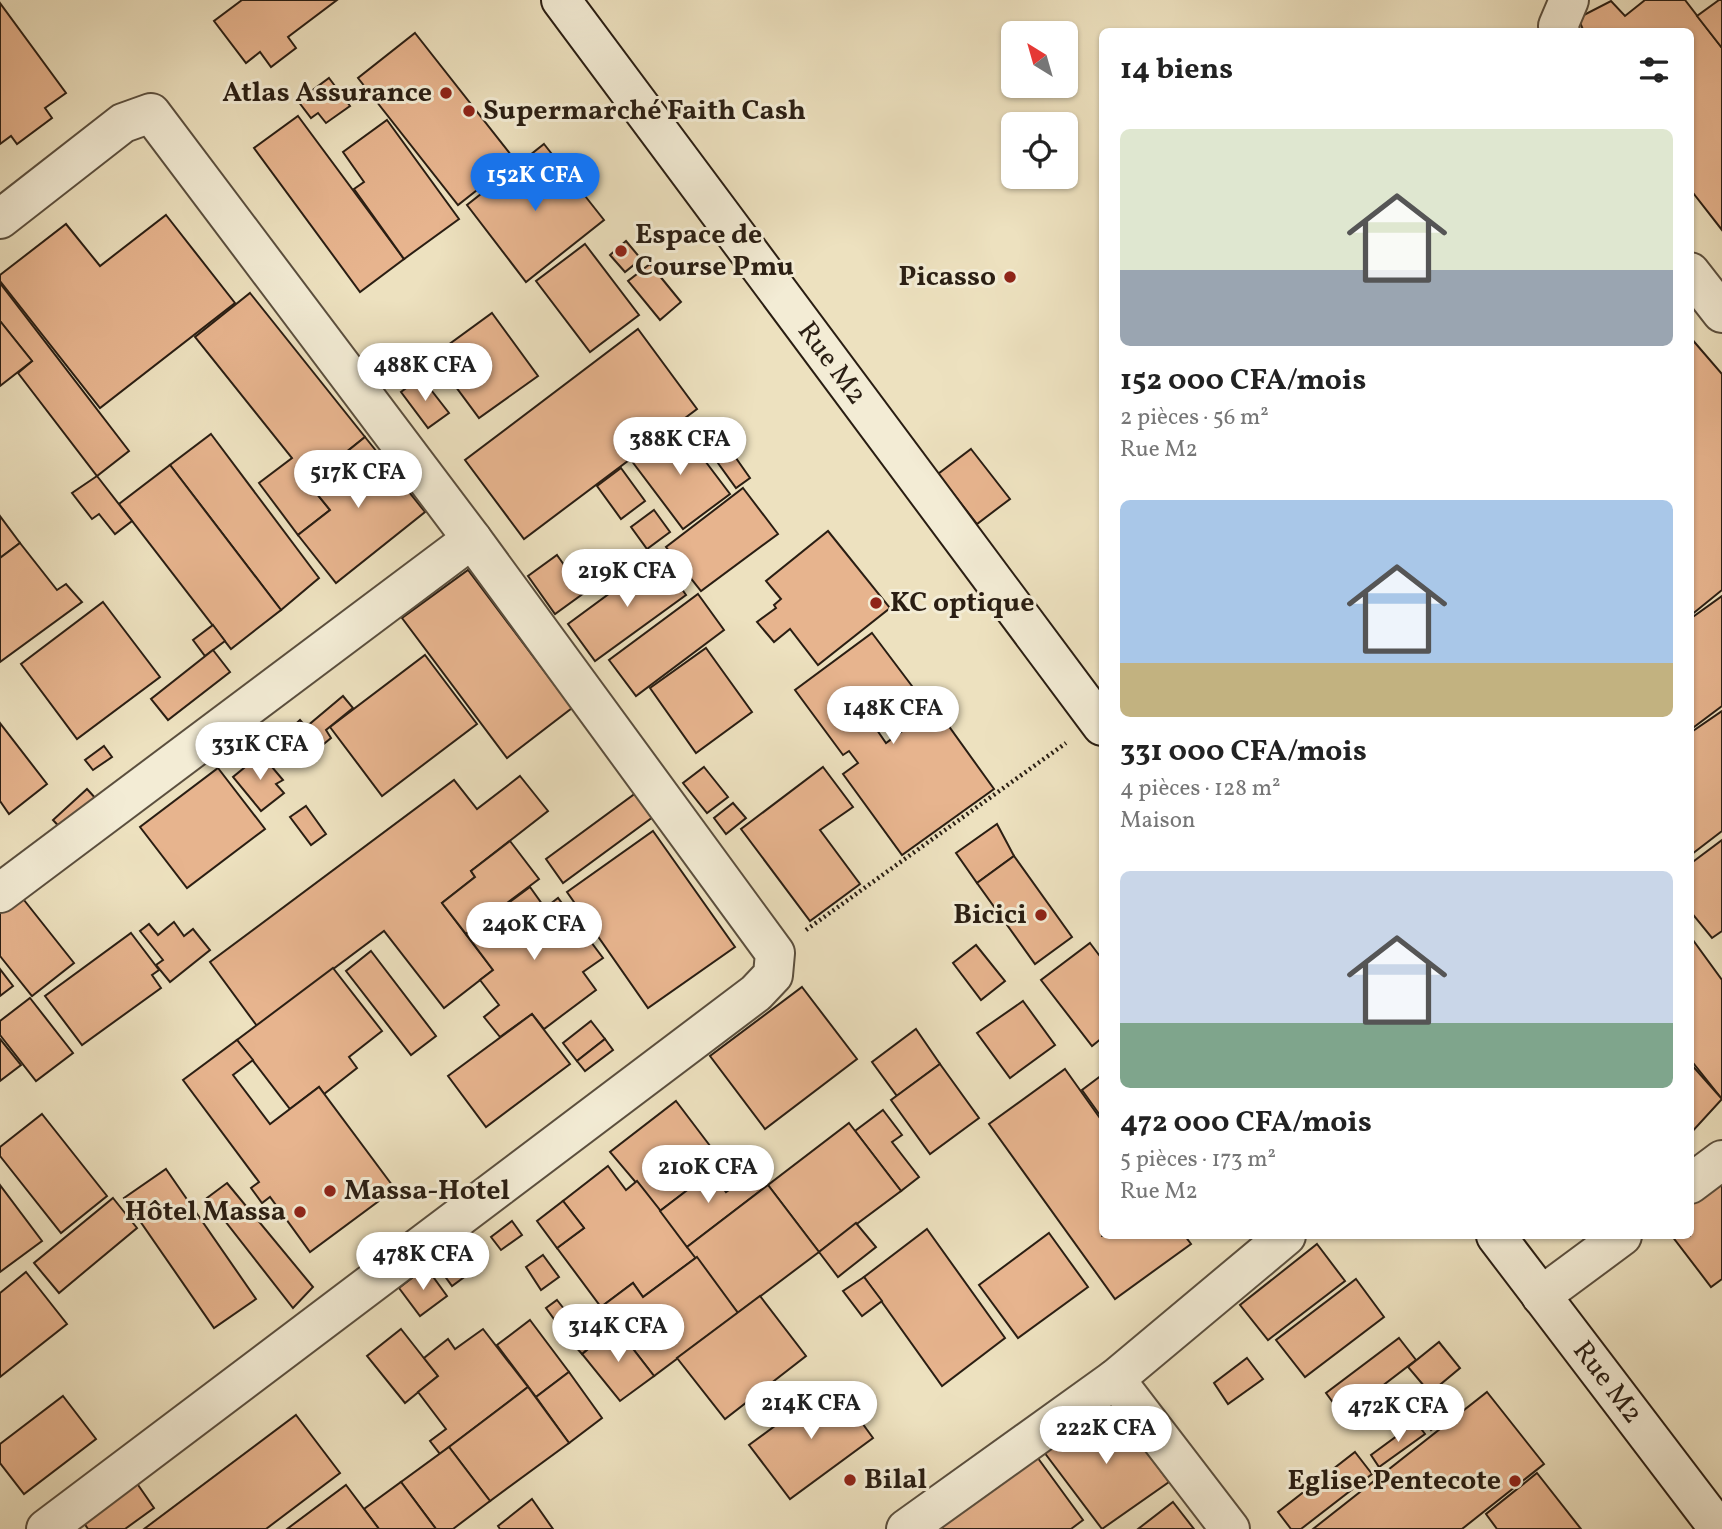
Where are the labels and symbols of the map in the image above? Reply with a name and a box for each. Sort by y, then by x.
north arrow [1001,21,1078,98]
place label: Atlas Assurance [222,74,432,113]
marker: Atlas Assurance [438,85,454,101]
place label: Supermarché Faith Cash [483,92,806,131]
marker: Supermarché Faith Cash [461,103,477,119]
pin: 152K CFA [463,154,607,213]
place label: Espace de Course Pmu [635,216,794,287]
marker: Espace de Course Pmu [613,243,629,259]
place label: Picasso [898,258,996,297]
marker: Picasso [1002,269,1018,285]
street label: Rue M2 [788,314,876,413]
pin: 488K CFA [353,344,497,403]
pin: 388K CFA [608,418,752,477]
pin: 517K CFA [286,450,430,510]
pin: 219K CFA [555,550,699,609]
place label: KC optique [890,584,1034,623]
marker: KC optique [868,595,884,611]
pin: 148K CFA [821,686,965,746]
pin: 331K CFA [188,722,332,782]
place label: Bicici [953,896,1027,935]
pin: 240K CFA [462,902,606,962]
marker: Bicici [1033,907,1049,923]
pin: 210K CFA [636,1146,780,1205]
place label: Massa-Hotel [344,1172,510,1211]
marker: Massa-Hotel [322,1183,338,1199]
place label: Hôtel Massa [125,1193,286,1232]
marker: Hôtel Massa [292,1204,308,1220]
pin: 478K CFA [351,1232,495,1292]
pin: 314K CFA [546,1304,690,1364]
street label: Rue M2 [1563,1333,1652,1432]
pin: 214K CFA [739,1382,883,1441]
pin: 472K CFA [1326,1384,1470,1444]
pin: 222K CFA [1034,1406,1178,1466]
place label: Bilal [864,1461,927,1500]
place label: Eglise Pentecote [1288,1462,1501,1501]
marker: Bilal [842,1472,858,1488]
marker: Eglise Pentecote [1507,1473,1523,1489]

